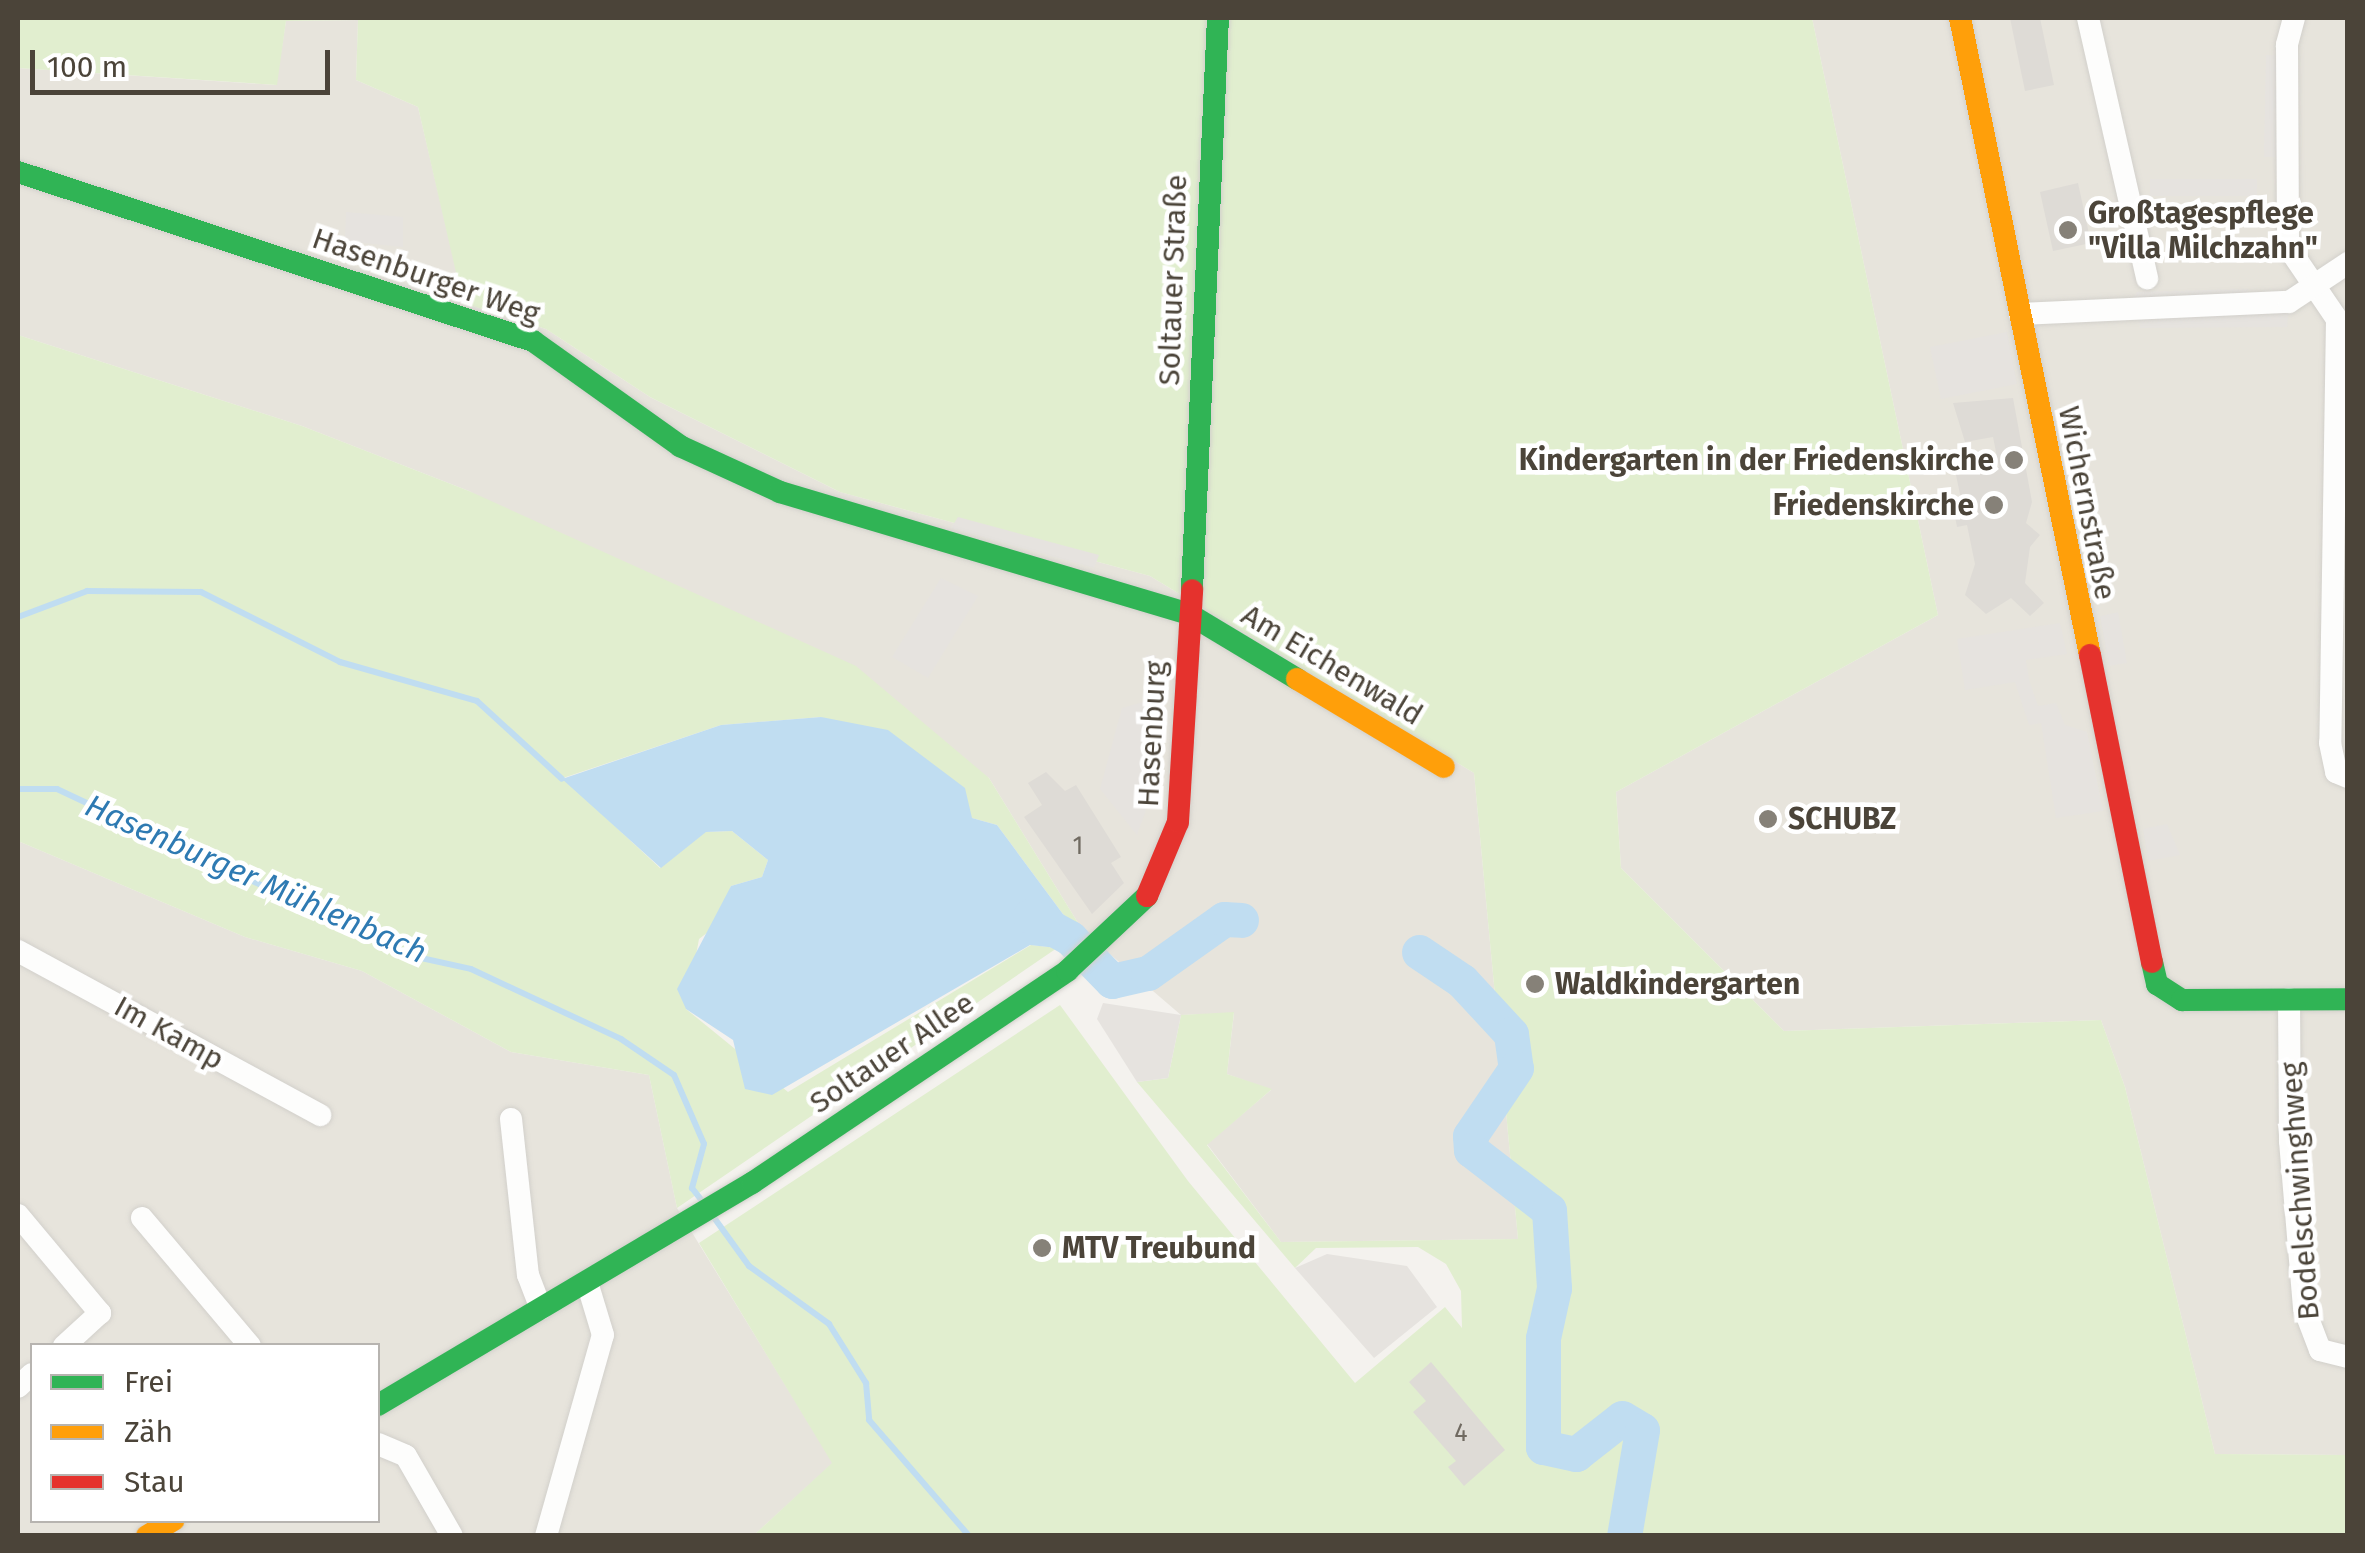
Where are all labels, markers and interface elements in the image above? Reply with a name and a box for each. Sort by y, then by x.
scale bar [35,30,335,92]
text: 100 m [47,49,127,85]
street label: Soltauer Straße [1151,174,1195,386]
place label: Großtagespflege "Villa Milchzahn" [2088,195,2318,266]
marker: Großtagespflege "Villa Milchzahn" [2057,219,2079,241]
street label: Hasenburger Weg [308,220,544,332]
street label: Wichernstraße [2051,403,2123,603]
place label: Kindergarten in der Friedenskirche [1519,442,1994,478]
marker: Kindergarten in der Friedenskirche [2003,449,2025,471]
place label: Friedenskirche [1773,487,1974,523]
marker: Friedenskirche [1983,494,2005,516]
street label: Am Eichenwald [1235,597,1429,733]
street label: Hasenburg [1130,660,1174,808]
water label: Hasenburger Mühlenbach [79,786,433,972]
place label: SCHUBZ [1788,801,1896,837]
marker: SCHUBZ [1757,808,1779,830]
house number: 1 [1073,831,1083,861]
place label: Waldkindergarten [1555,966,1800,1002]
marker: Waldkindergarten [1524,973,1546,995]
street label: Soltauer Allee [803,985,981,1121]
street label: Im Kamp [108,988,230,1078]
street label: Bodelschwinghweg [2273,1061,2327,1321]
place label: MTV Treubund [1062,1230,1256,1266]
marker: MTV Treubund [1031,1237,1053,1259]
legend [30,1343,380,1523]
text: Frei [124,1364,173,1400]
text: Zäh [124,1414,173,1450]
house number: 4 [1454,1418,1468,1448]
text: Stau [124,1464,185,1500]

